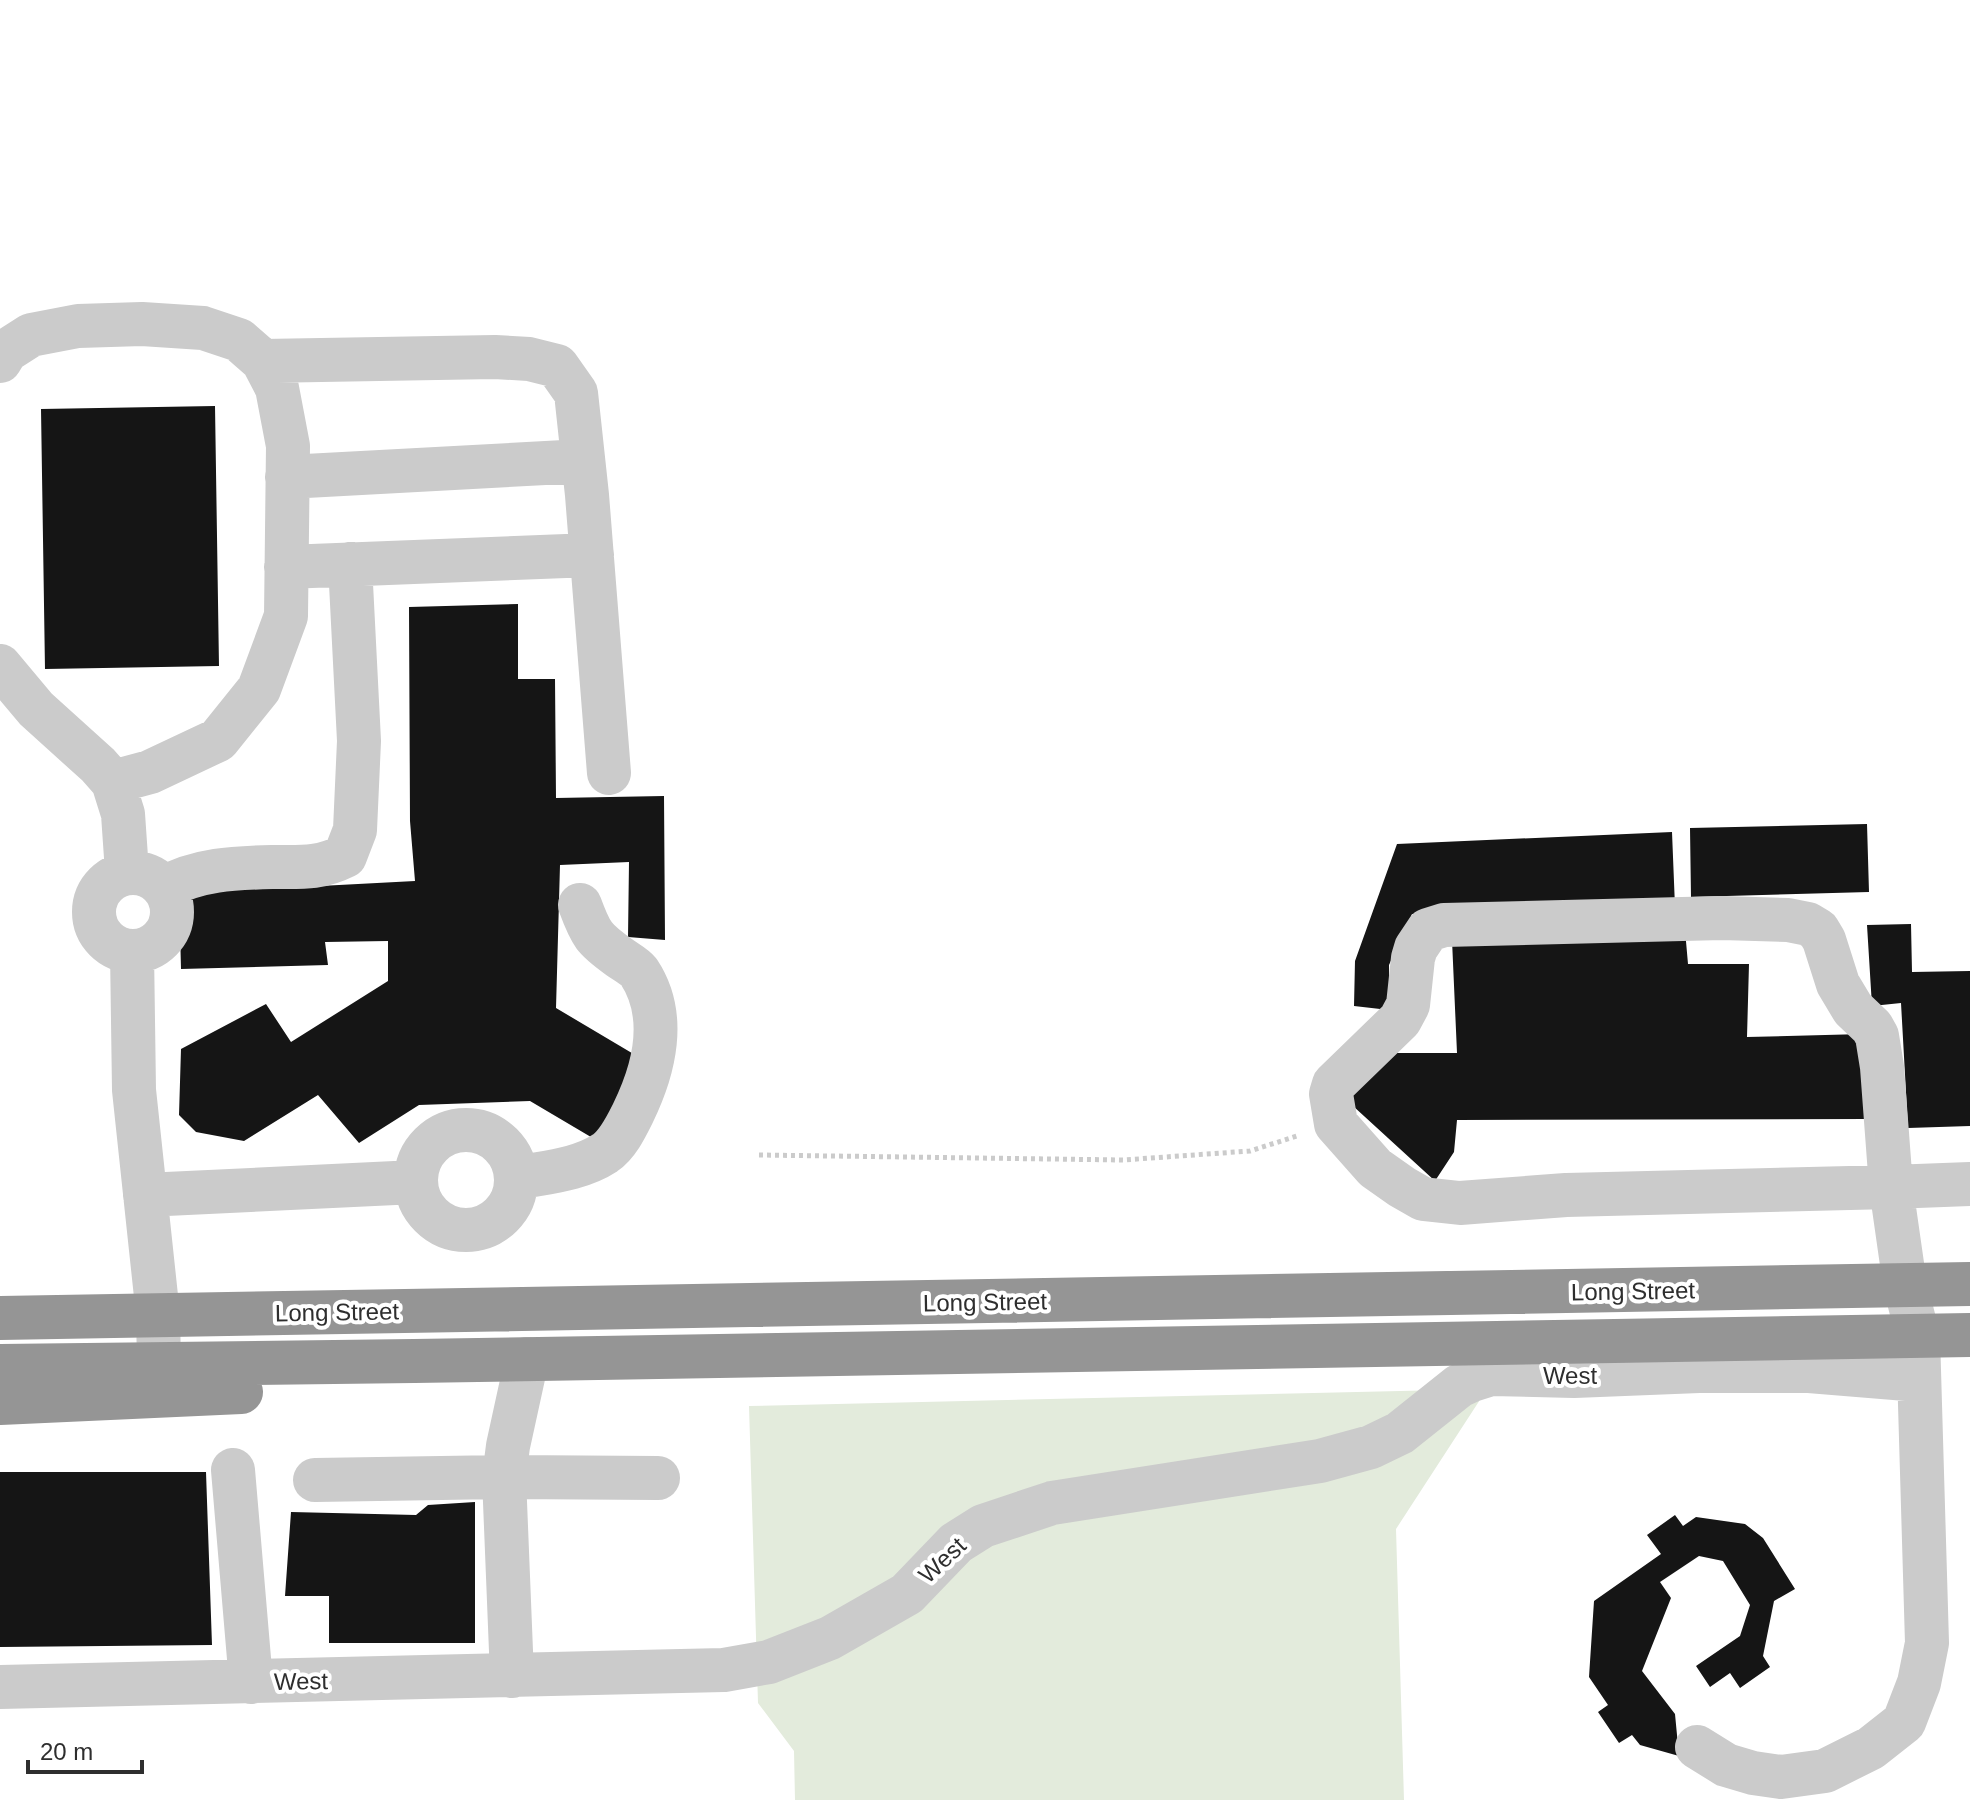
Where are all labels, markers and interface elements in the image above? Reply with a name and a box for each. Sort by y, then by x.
street label: Long Street [1571,1276,1696,1306]
street label: Long Street [923,1287,1048,1317]
street label: Long Street [275,1297,400,1327]
street label: West [1543,1362,1597,1389]
street label: West [913,1531,971,1588]
street label: West [274,1667,329,1695]
scale bar [28,1724,142,1774]
text: 20 m [40,1738,93,1765]

